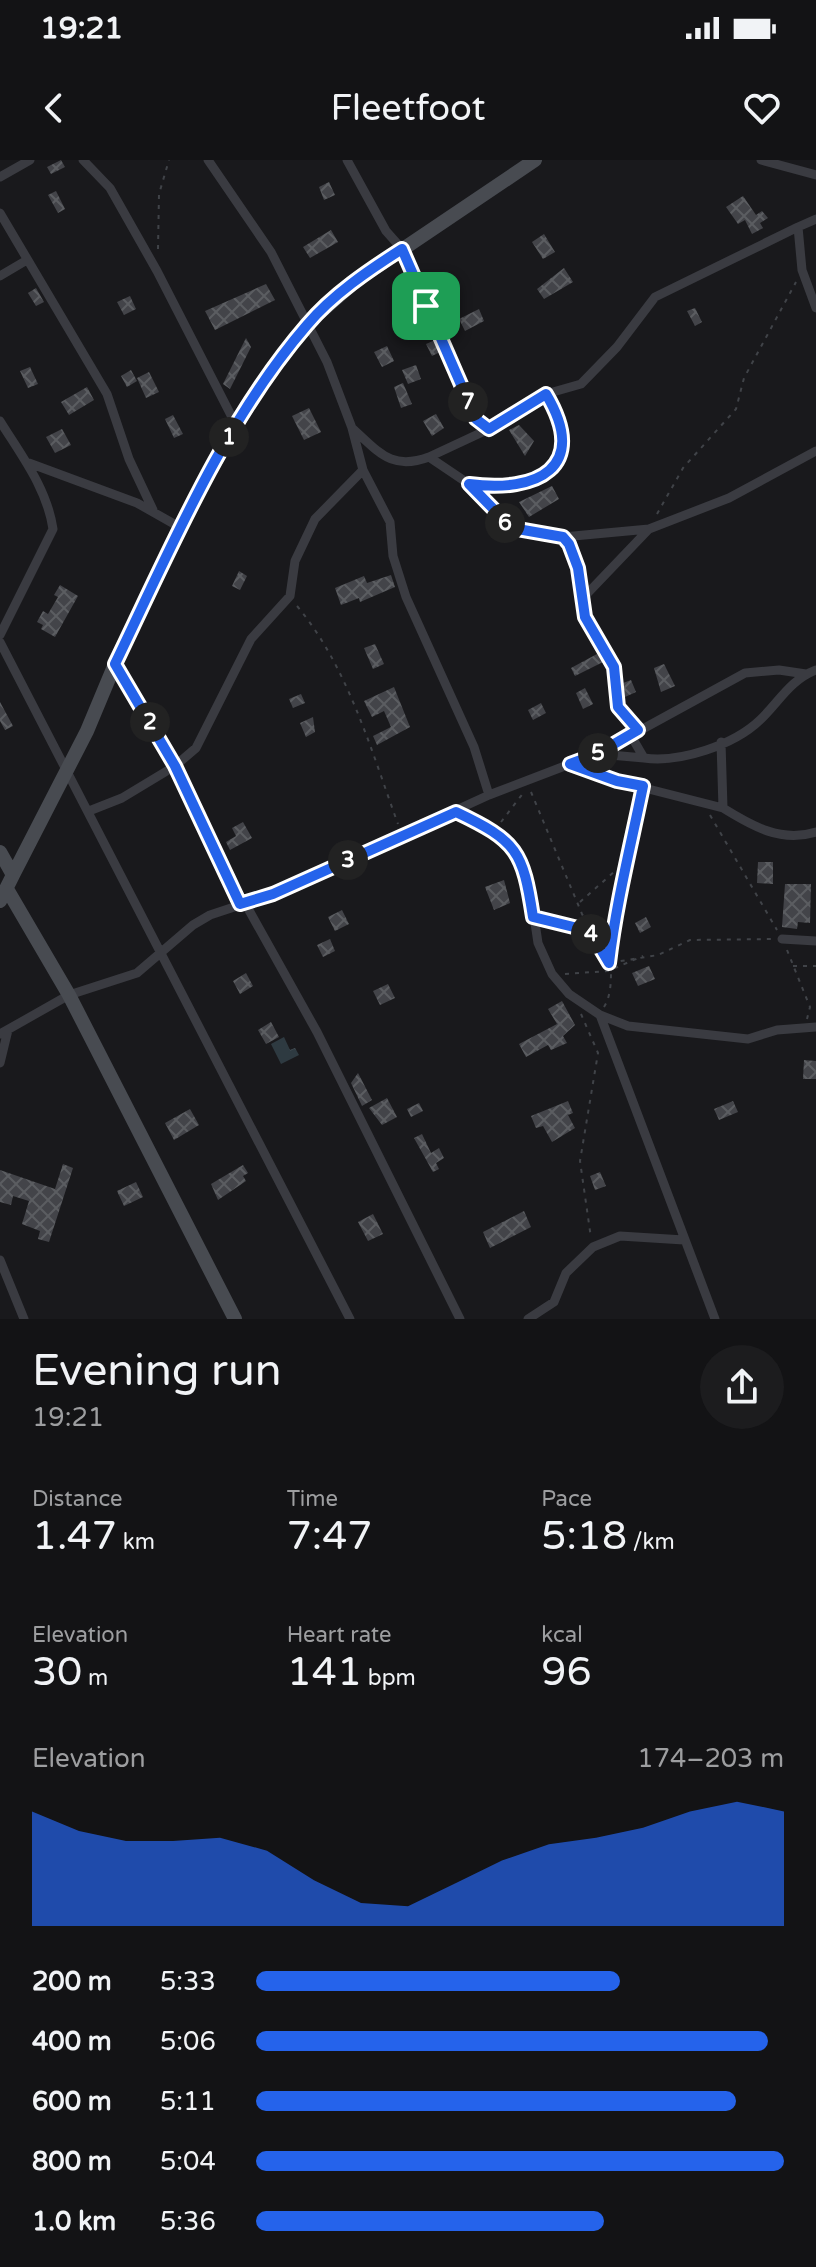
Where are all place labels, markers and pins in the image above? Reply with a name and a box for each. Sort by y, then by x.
pin [392,272,460,340]
pin: 7 [448,382,488,422]
pin: 1 [209,417,249,457]
pin: 6 [485,503,525,543]
pin: 2 [130,702,170,742]
pin: 5 [578,733,618,773]
pin: 3 [328,840,368,880]
pin: 4 [571,914,611,954]

